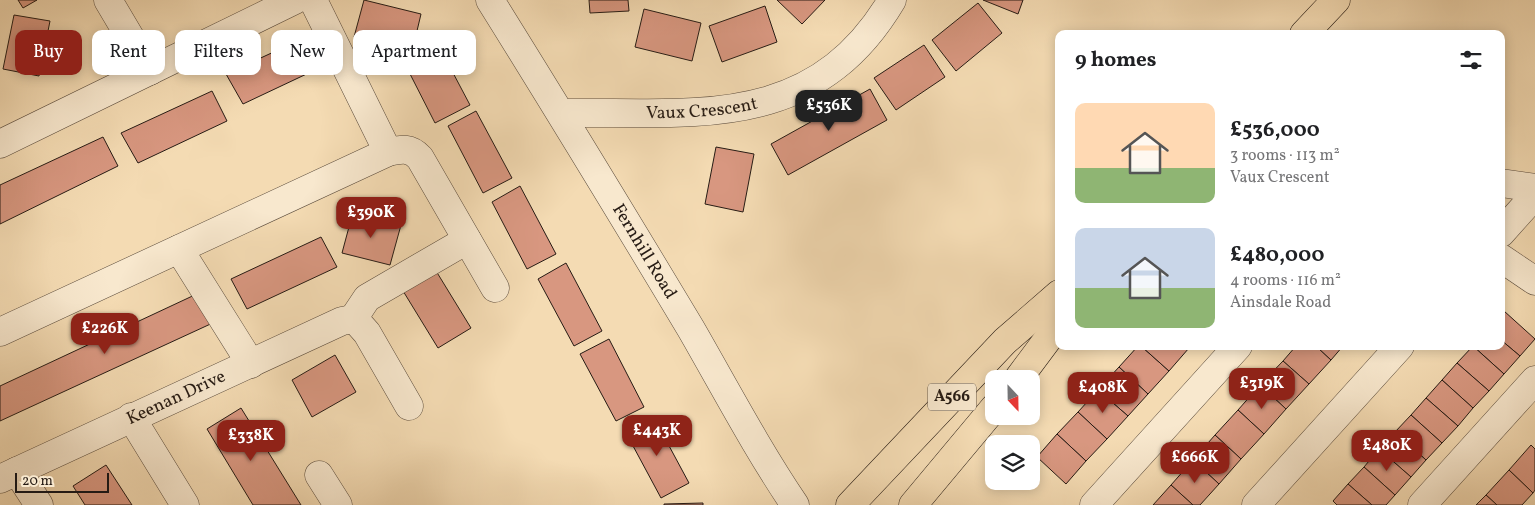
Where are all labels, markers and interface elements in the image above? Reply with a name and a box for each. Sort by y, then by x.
chip: Buy [15,30,82,75]
chip: Rent [92,30,165,75]
chip: Filters [175,30,261,75]
chip: New [271,30,343,75]
chip: Apartment [353,30,476,75]
text: 9 homes [1075,46,1156,75]
icon: filters [1457,46,1485,74]
pin: £536K [794,90,864,132]
street label: Vaux Crescent [646,91,760,126]
text: £536K [806,95,852,117]
text: £536,000 [1230,116,1320,145]
icon: home [1115,123,1175,183]
text: 3 rooms · 113 m² [1230,145,1340,167]
text: Vaux Crescent [1230,167,1330,189]
pin: £390K [336,196,406,239]
street label: Fernhill Road [606,199,683,304]
text: £390K [347,202,395,224]
text: £480,000 [1230,241,1324,270]
icon: home [1115,248,1175,308]
text: 4 rooms · 116 m² [1230,270,1341,292]
text: Ainsdale Road [1230,292,1331,314]
pin: £226K [70,312,140,355]
text: £226K [82,318,128,340]
street label: Keenan Drive [122,364,230,431]
pin: £319K [1227,368,1297,410]
north arrow [985,370,1040,425]
map controls [985,370,1040,490]
pin: £408K [1068,372,1138,414]
text: £319K [1240,373,1284,395]
text: £408K [1079,377,1127,399]
road number: A566 [928,384,976,411]
pin: £443K [622,414,692,457]
pin: £338K [216,420,286,462]
text: £443K [633,420,681,442]
text: £338K [228,425,274,447]
pin: £480K [1352,430,1422,472]
button: layers [985,435,1040,490]
text: £480K [1363,435,1411,457]
pin: £666K [1160,442,1230,484]
text: £666K [1171,447,1219,469]
scale bar [15,470,109,493]
text: 20 m [22,472,53,491]

